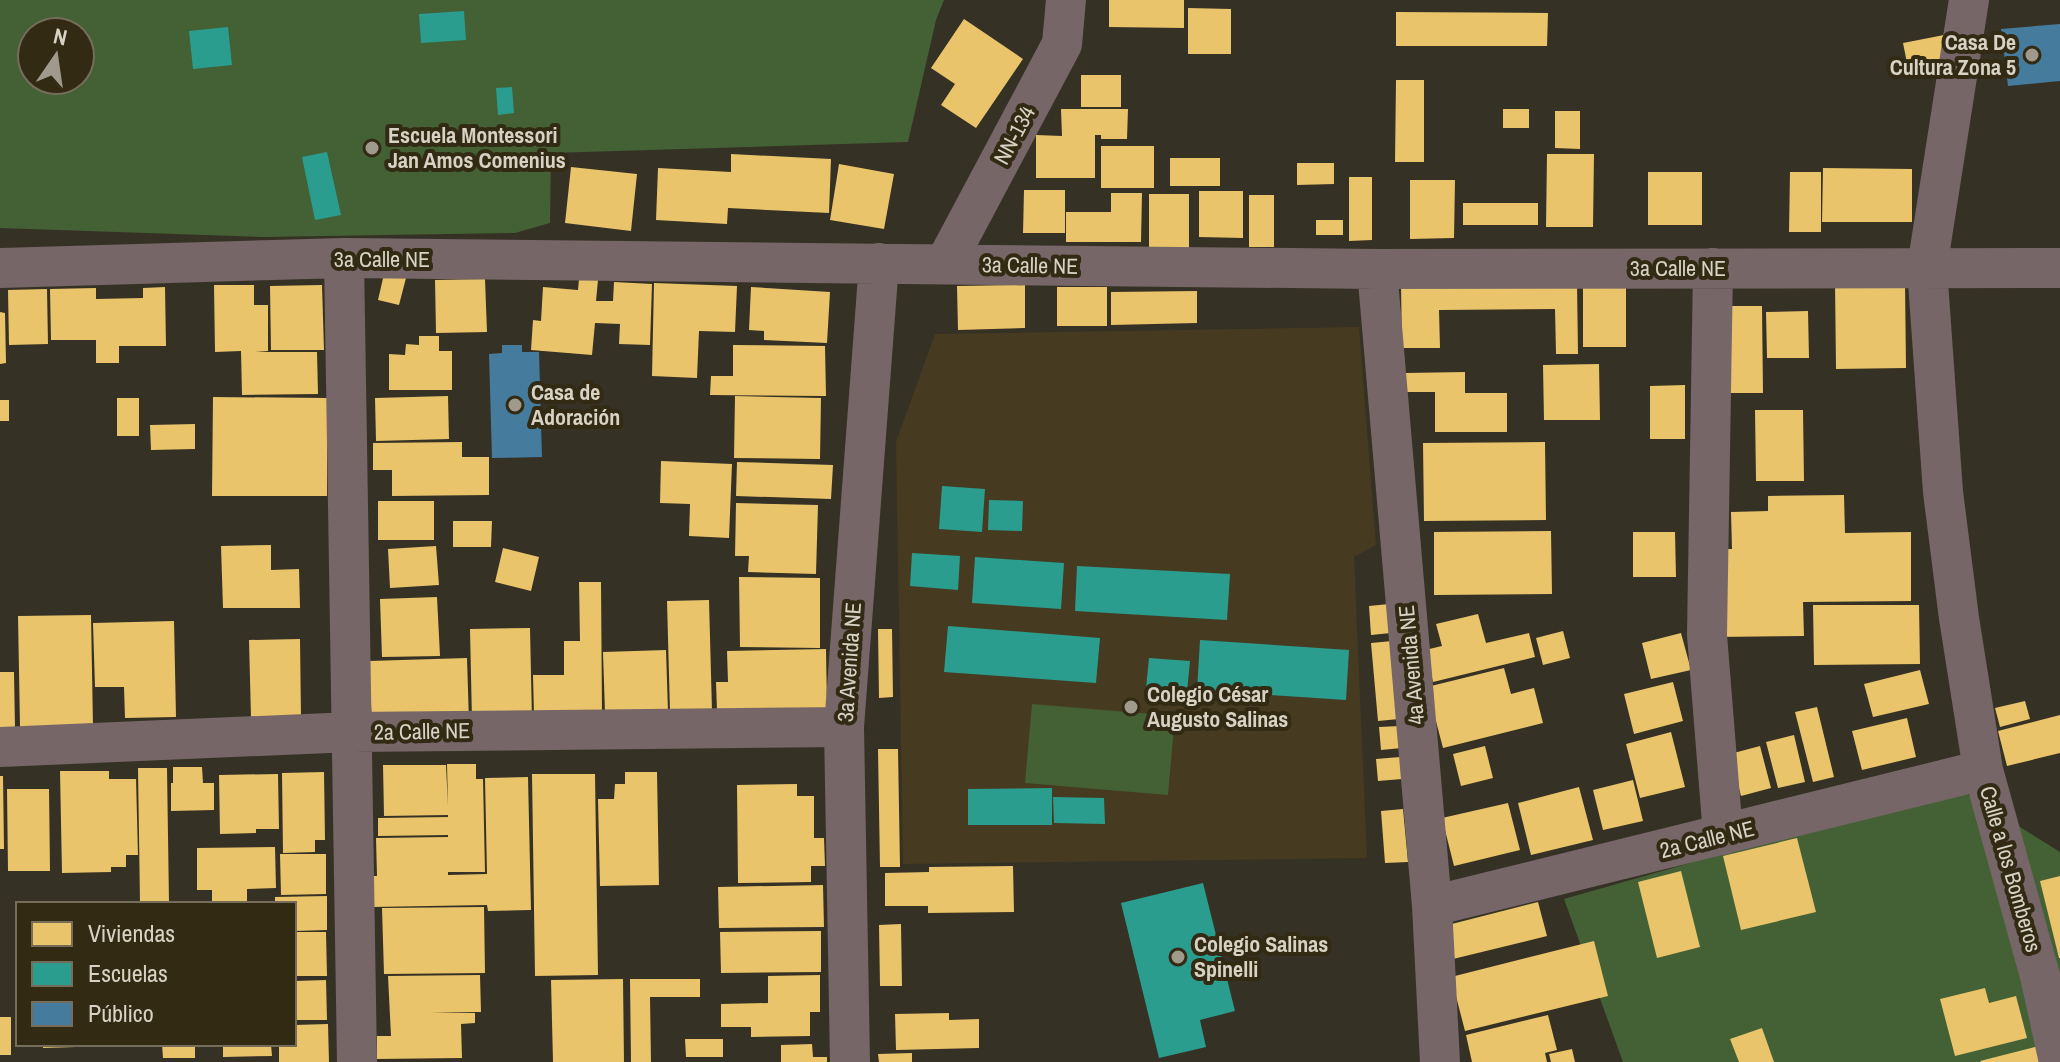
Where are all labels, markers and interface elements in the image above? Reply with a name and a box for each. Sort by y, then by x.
north arrow [16,16,96,96]
text: N [51,20,70,53]
place label: Casa De Cultura Zona 5 [1890,27,2016,82]
marker: Casa De Cultura Zona 5 [2023,46,2041,64]
street label: NN-134 [986,101,1042,169]
place label: Escuela Montessori Jan Amos Comenius [388,120,566,175]
marker: Escuela Montessori Jan Amos Comenius [363,139,381,157]
street label: 3a Calle NE [334,244,430,274]
street label: 3a Calle NE [982,249,1078,281]
street label: 3a Calle NE [1630,253,1726,283]
place label: Casa de Adoración [531,377,620,432]
marker: Casa de Adoración [506,396,524,414]
street label: 3a Avenida NE [830,601,868,723]
street label: 4a Avenida NE [1391,604,1431,726]
place label: Colegio César Augusto Salinas [1147,679,1288,734]
marker: Colegio César Augusto Salinas [1122,698,1140,716]
street label: 2a Calle NE [374,715,470,747]
street label: Calle a los Bomberos [1973,782,2049,956]
street label: 2a Calle NE [1657,813,1757,865]
legend [16,902,296,1046]
text: Viviendas [88,917,175,949]
place label: Colegio Salinas Spinelli [1194,929,1328,984]
marker: Colegio Salinas Spinelli [1169,948,1187,966]
text: Escuelas [88,957,168,989]
text: Público [88,997,154,1029]

